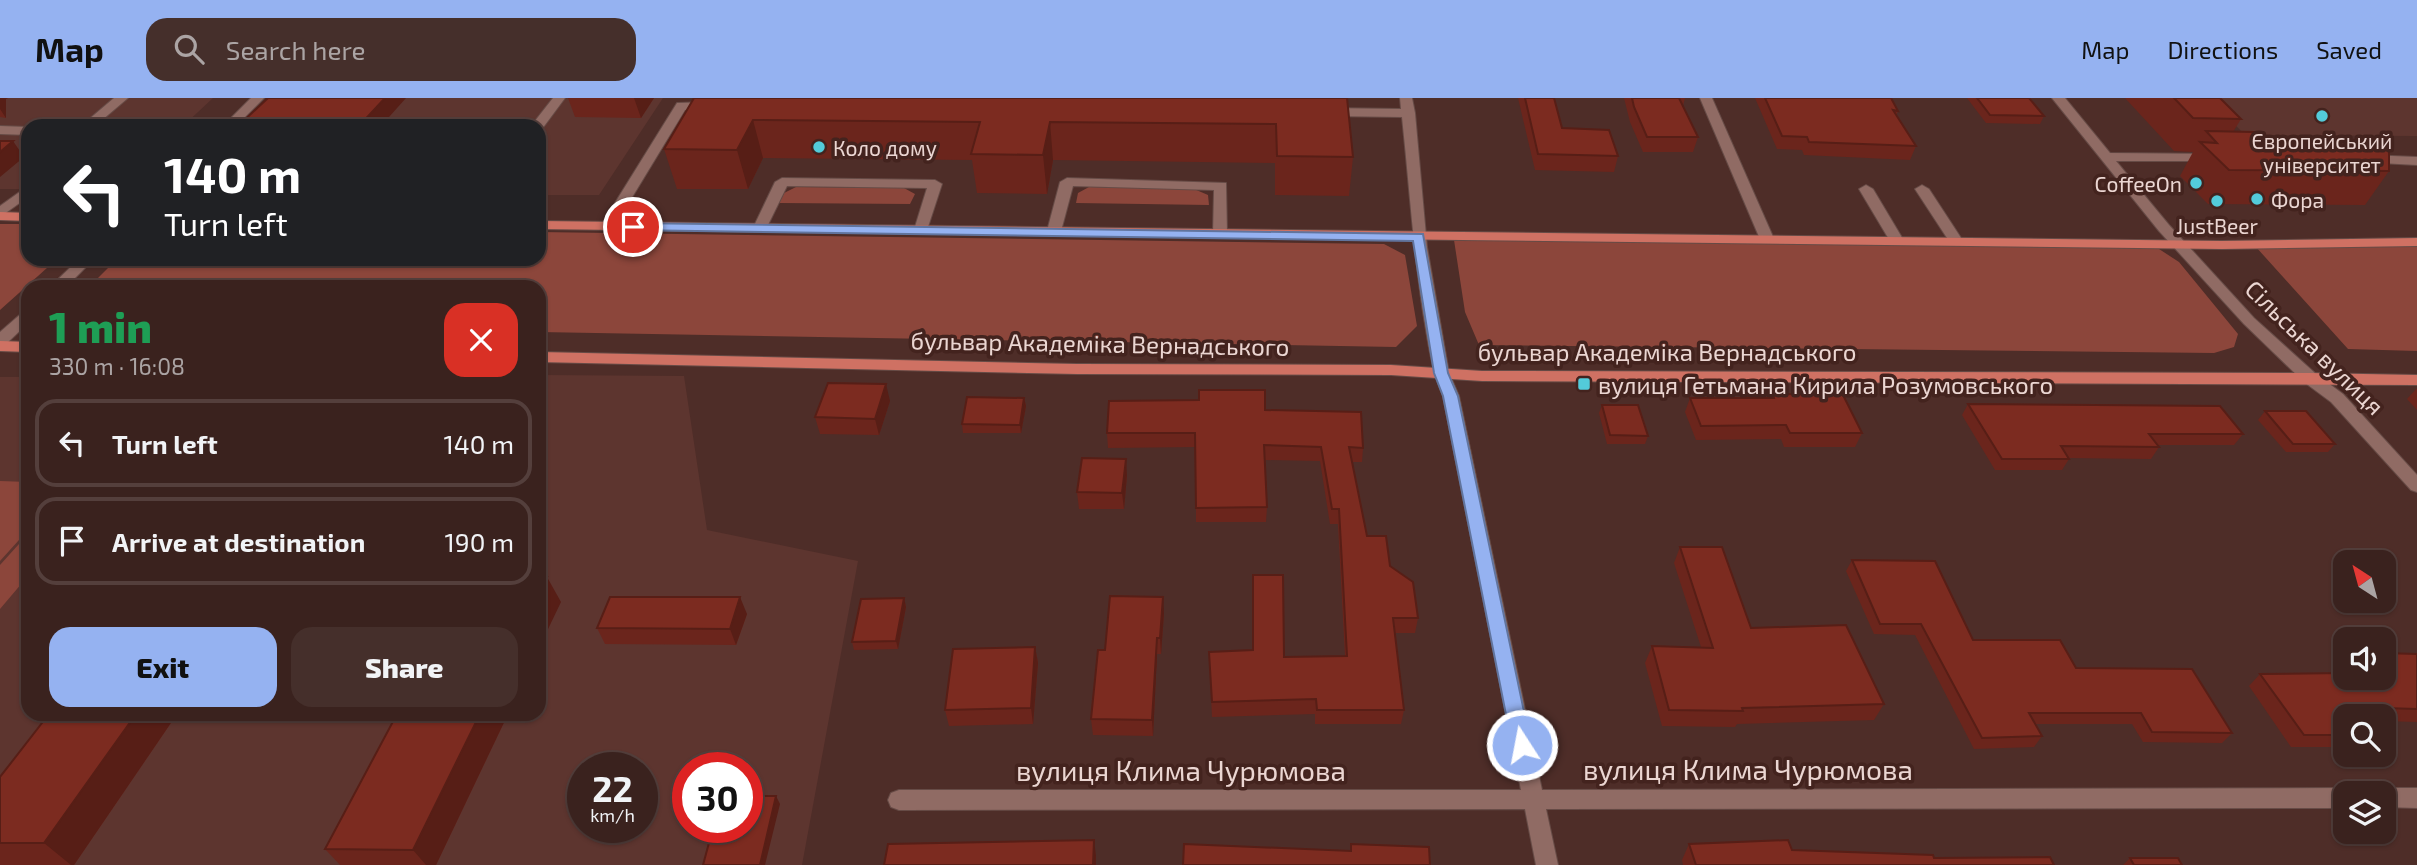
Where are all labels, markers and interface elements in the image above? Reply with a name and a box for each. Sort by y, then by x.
search box [146,18,636,81]
text: Map [35,29,104,69]
icon: search [170,30,208,68]
text: Search here [226,34,365,65]
text: Map [2081,35,2129,64]
text: Directions [2167,35,2278,64]
text: Saved [2316,35,2382,64]
marker: Європейський університет [2314,108,2330,124]
place label: Європейський університет [2252,128,2392,178]
place label: Коло дому [833,135,937,161]
marker: Коло дому [811,139,827,155]
text: 140 m [164,144,301,203]
icon: left [49,147,140,238]
place label: CoffeeOn [2095,171,2182,196]
marker: CoffeeOn [2188,175,2204,191]
place label: Фора [2271,187,2324,212]
marker: Фора [2249,191,2265,207]
marker: JustBeer [2209,193,2225,209]
pin [603,197,663,257]
text: Turn left [164,204,288,242]
icon: arrive [614,208,652,246]
place label: JustBeer [2176,213,2258,238]
street label: Сільська вулиця [2239,274,2390,421]
text: 1 min [49,301,152,351]
button: close [444,303,518,377]
street label: бульвар Академіка Вернадського [910,325,1290,362]
street label: бульвар Академіка Вернадського [1477,337,1857,367]
text: 330 m · 16:08 [49,352,185,380]
place label: вулиця Гетьмана Кирила Розумовського [1598,370,2053,400]
marker: вулиця Гетьмана Кирила Розумовського [1576,376,1592,392]
icon: left [53,424,91,462]
text: Turn left [112,428,218,459]
text: 140 m [443,428,514,459]
icon: arrive [53,522,91,560]
text: Arrive at destination [112,526,365,557]
text: 190 m [445,526,514,557]
north arrow [2333,550,2396,612]
map controls [2333,550,2396,844]
button: Exit [49,627,277,707]
button: Share [291,627,518,707]
button: sound [2333,627,2396,690]
button: search [2333,704,2396,767]
position arrow [1485,708,1559,782]
speed limit sign: 30 [672,752,763,843]
street label: вулиця Клима Чурюмова [1583,752,1913,786]
street label: вулиця Клима Чурюмова [1016,753,1346,787]
text: 22 [592,767,633,809]
button: layers [2333,781,2396,844]
text: km/h [590,804,635,826]

